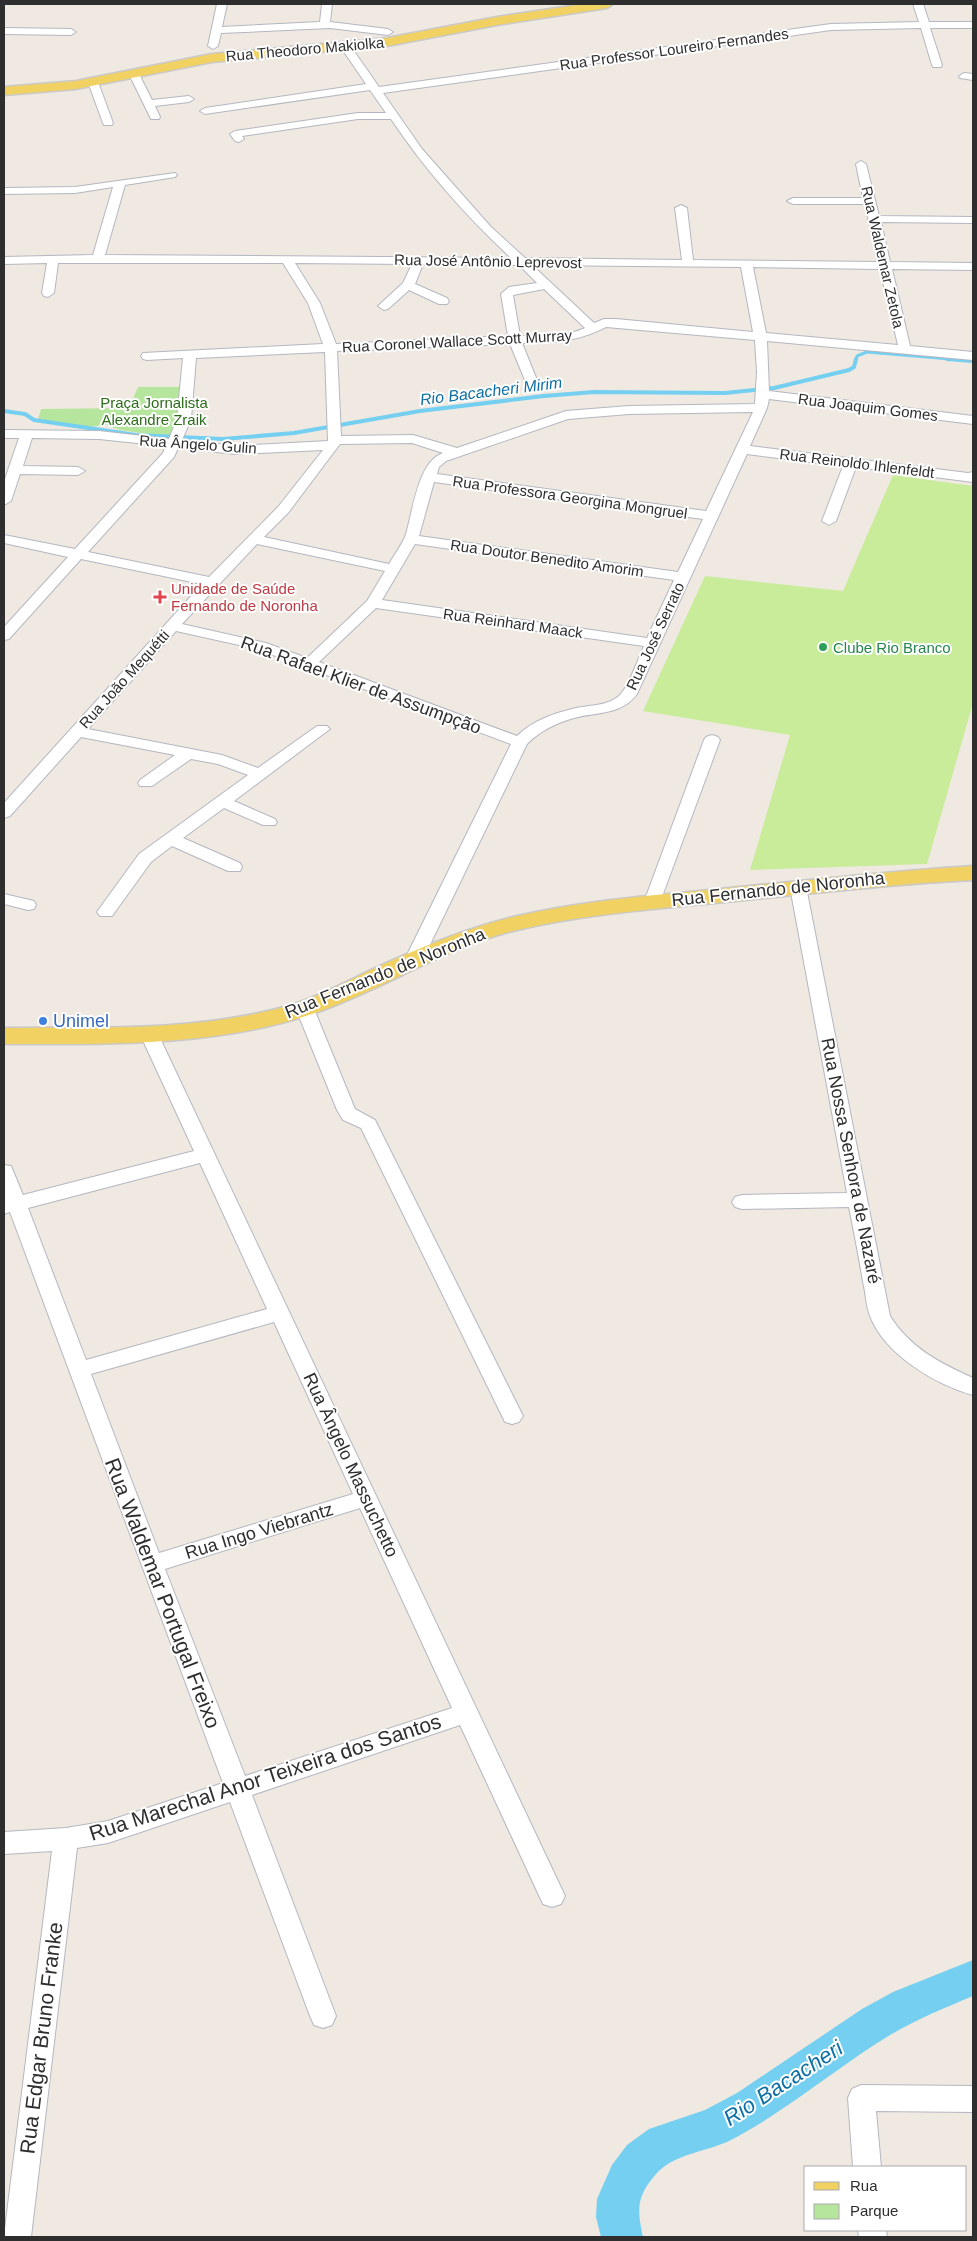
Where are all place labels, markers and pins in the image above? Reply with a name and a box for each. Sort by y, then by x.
place label: Unidade de Saúde Fernando de Noronha [171,580,318,614]
marker: Unidade de Saúde Fernando de Noronha [153,590,167,604]
place label: Clube Rio Branco [833,639,951,656]
marker: Clube Rio Branco [817,641,829,653]
place label: Unimel [53,1011,109,1031]
marker: Unimel [37,1015,49,1027]

